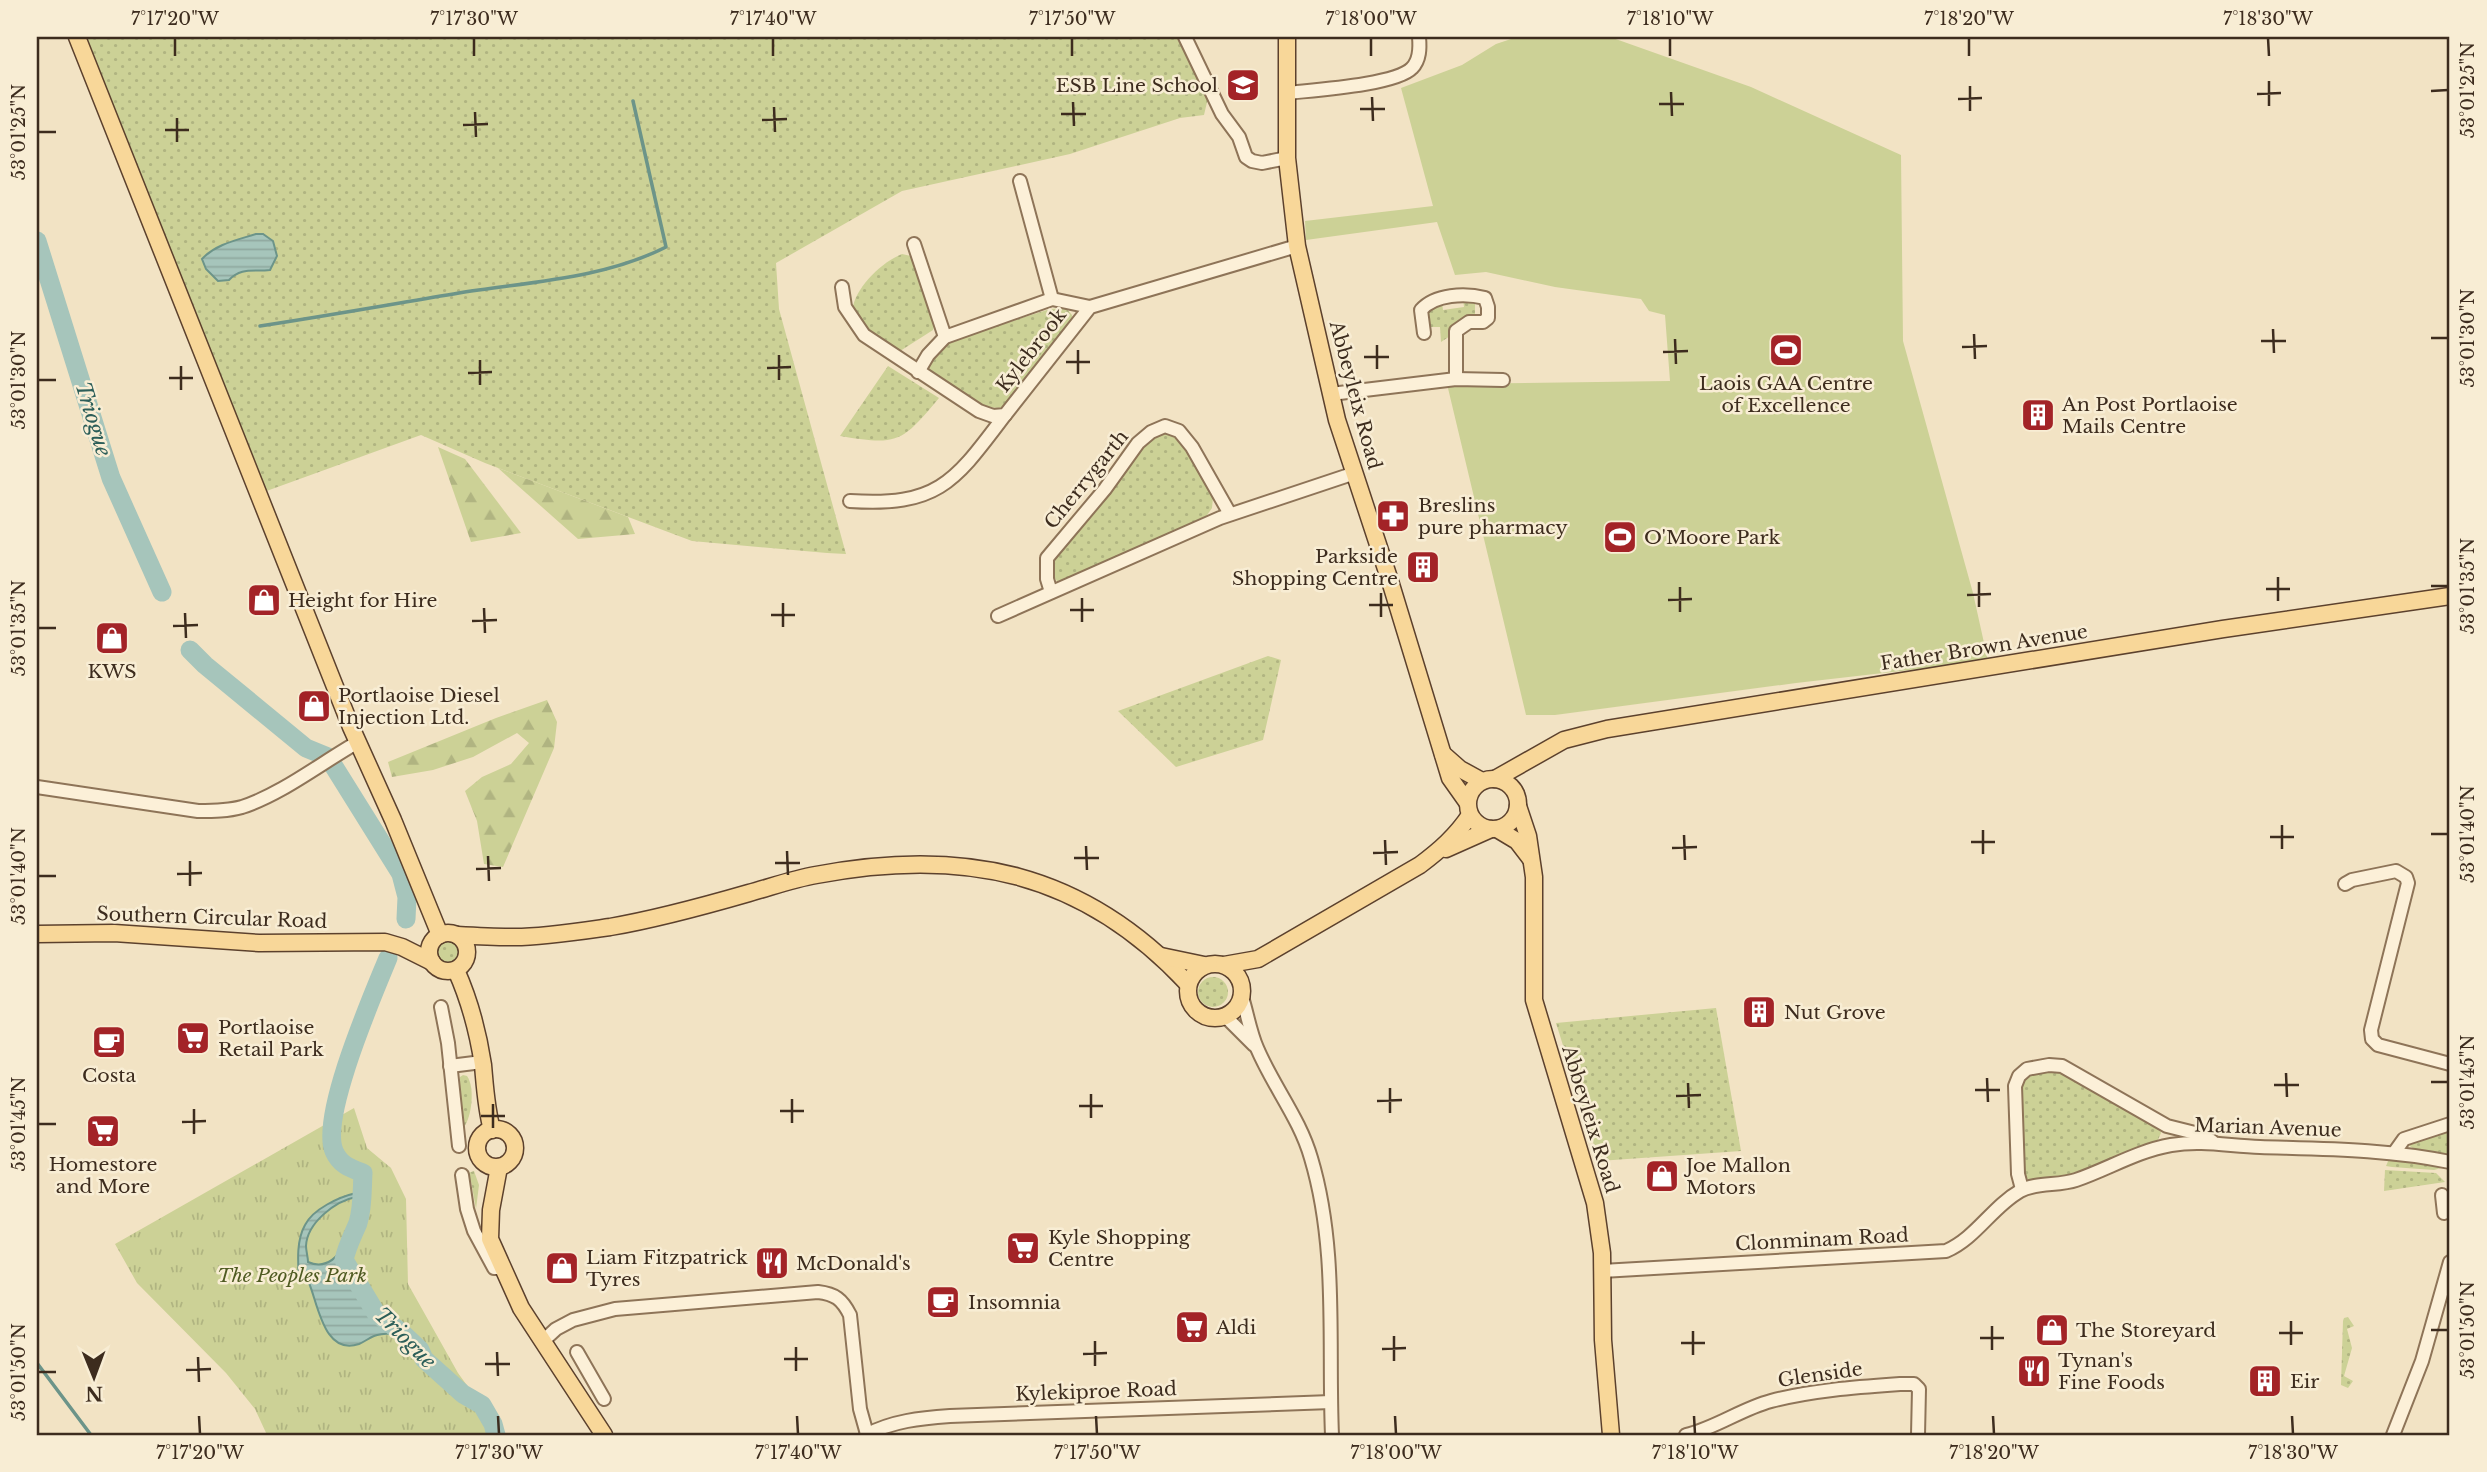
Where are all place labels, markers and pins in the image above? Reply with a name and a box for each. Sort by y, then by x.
school or university icon: ESB Line School [1224,66,1262,104]
place label: ESB Line School [1056,74,1218,97]
sports icon: Laois GAA Centre of Excellence [1767,331,1805,369]
place label: Laois GAA Centre of Excellence [1699,372,1873,417]
place label: An Post Portlaoise Mails Centre [2061,393,2238,438]
building icon: An Post Portlaoise Mails Centre [2019,396,2057,434]
place label: Breslins pure pharmacy [1418,494,1568,539]
pharmacy icon: Breslins pure pharmacy [1374,497,1412,535]
sports icon: O'Moore Park [1601,518,1639,556]
place label: O'Moore Park [1644,526,1781,549]
place label: Parkside Shopping Centre [1232,545,1398,590]
building icon: Parkside Shopping Centre [1404,548,1442,586]
shop icon: Height for Hire [245,581,283,619]
place label: Height for Hire [288,589,437,612]
shop icon: KWS [93,619,131,657]
place label: KWS [87,660,137,683]
place label: Portlaoise Diesel Injection Ltd. [338,684,500,729]
shop icon: Portlaoise Diesel Injection Ltd. [295,687,333,725]
building icon: Nut Grove [1740,993,1778,1031]
place label: Nut Grove [1784,1001,1886,1024]
place label: Portlaoise Retail Park [218,1016,324,1061]
supermarket icon: Portlaoise Retail Park [174,1019,212,1057]
cafe icon: Costa [90,1023,128,1061]
place label: Costa [82,1064,136,1087]
supermarket icon: Homestore and More [84,1112,122,1150]
place label: Homestore and More [49,1153,157,1198]
place label: Joe Mallon Motors [1683,1154,1791,1199]
shop icon: Joe Mallon Motors [1643,1157,1681,1195]
place label: Kyle Shopping Centre [1048,1226,1191,1271]
supermarket icon: Kyle Shopping Centre [1004,1229,1042,1267]
restaurant icon: McDonald's [753,1244,791,1282]
place label: Liam Fitzpatrick Tyres [586,1246,748,1291]
shop icon: Liam Fitzpatrick Tyres [543,1249,581,1287]
place label: McDonald's [796,1252,911,1275]
cafe icon: Insomnia [924,1283,962,1321]
place label: Insomnia [968,1291,1061,1314]
supermarket icon: Aldi [1173,1308,1211,1346]
shop icon: The Storeyard [2033,1311,2071,1349]
place label: Aldi [1215,1316,1257,1339]
place label: The Storeyard [2076,1319,2216,1342]
place label: Tynan's Fine Foods [2058,1349,2165,1394]
restaurant icon: Tynan's Fine Foods [2015,1352,2053,1390]
building icon: Eir [2246,1362,2284,1400]
place label: Eir [2290,1370,2319,1393]

